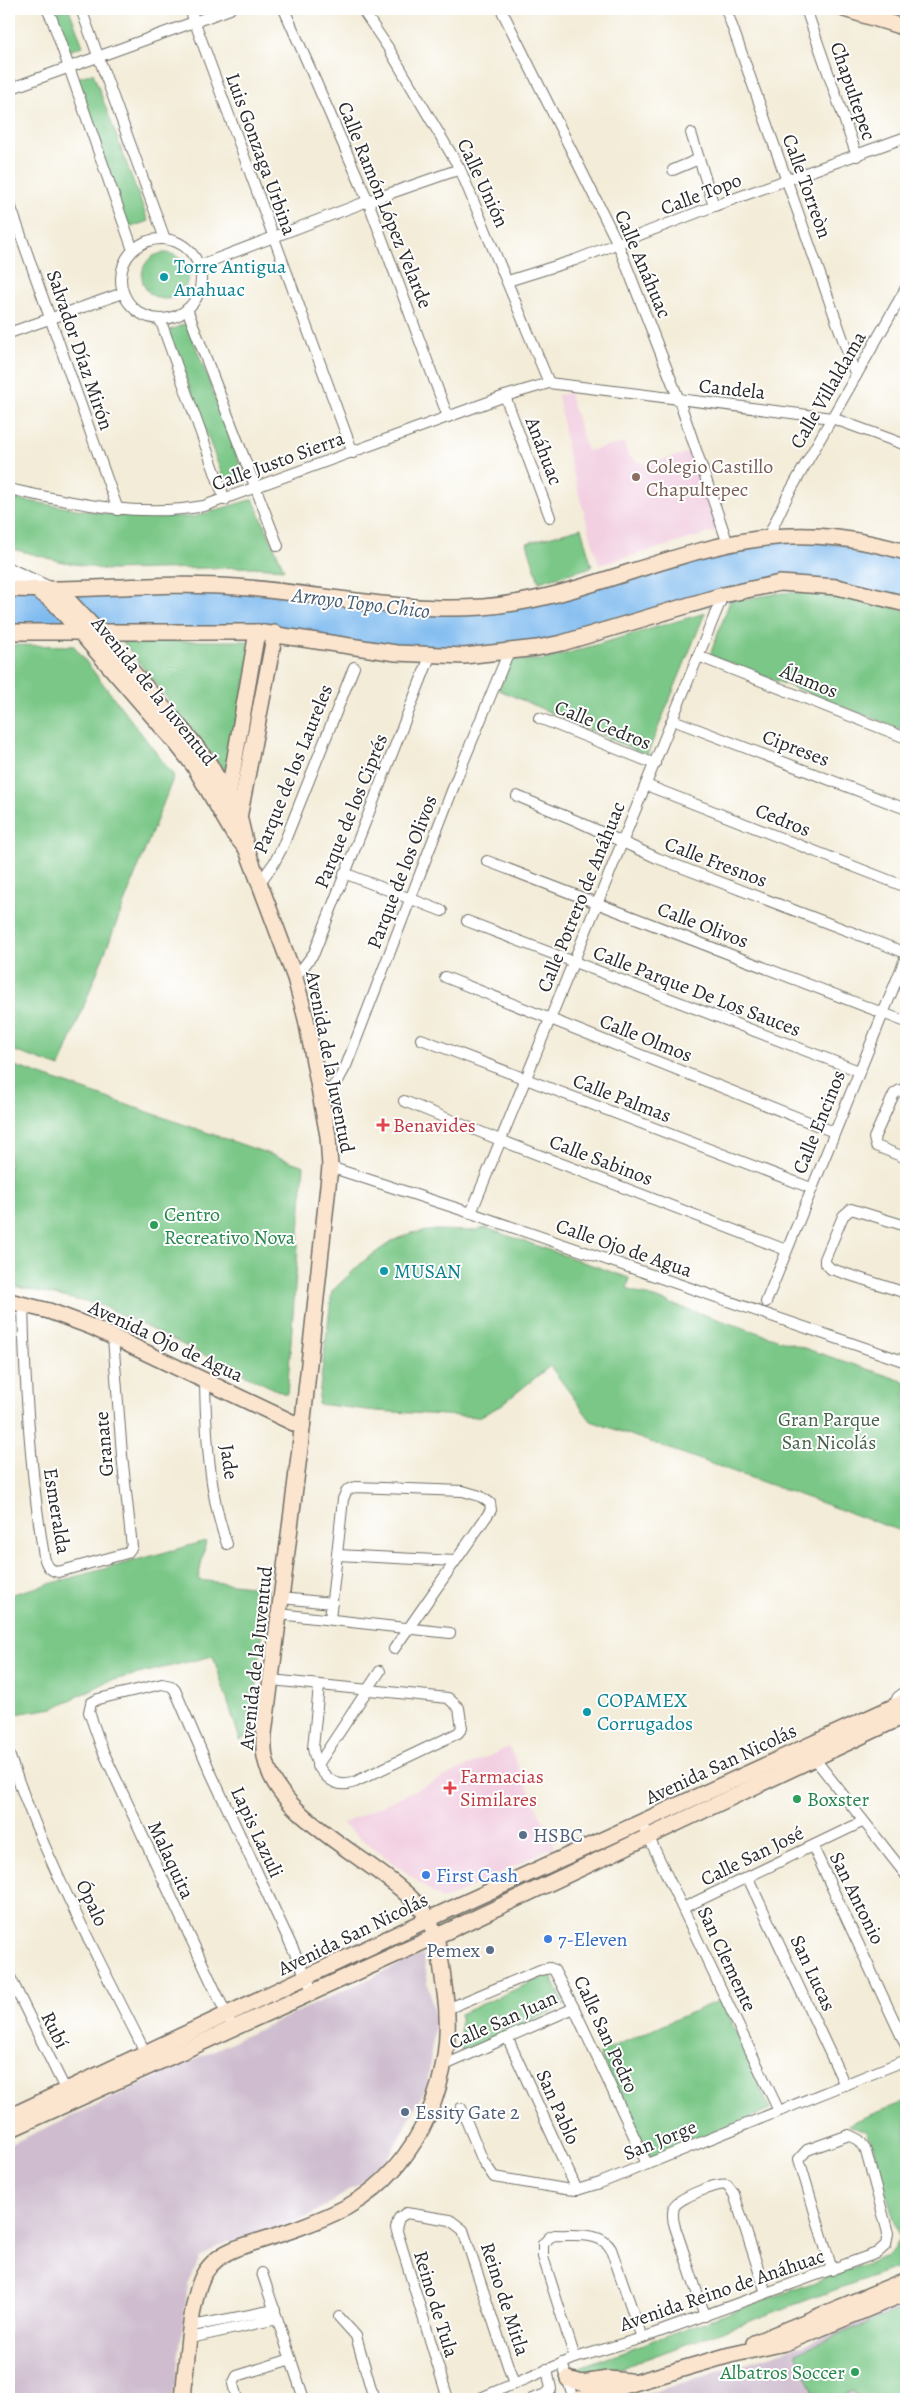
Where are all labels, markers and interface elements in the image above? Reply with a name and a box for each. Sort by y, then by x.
street label: Chapultepec [824,38,882,144]
street label: Luis Gonzaga Urbina [219,69,303,240]
street label: Calle Ramón López Velarde [331,97,439,313]
street label: Calle Torreòn [776,130,838,242]
street label: Calle Unión [451,134,515,232]
street label: Calle Topo [657,166,745,222]
street label: Calle Anáhuac [608,206,678,322]
place label: Torre Antigua Anahuac [173,253,287,303]
street label: Salvador Díaz Mirón [40,266,120,434]
marker: Torre Antigua Anahuac [158,271,170,283]
street label: Calle Villaldama [783,326,873,454]
street label: Candela [697,372,767,406]
street label: Anáhuac [518,412,569,489]
street label: Calle Justo Sierra [208,424,349,498]
place label: Colegio Castillo Chapultepec [646,453,773,503]
marker: Colegio Castillo Chapultepec [630,471,642,483]
water label: Arroyo Topo Chico [289,581,432,625]
street label: Avenida de la Juventud [85,610,223,771]
street label: Álamos [775,657,842,705]
street label: Parque de los Laureles [247,680,339,858]
street label: Calle Cedros [551,693,655,757]
street label: Cipreses [759,723,833,773]
street label: Parque de los Ciprés [308,730,394,892]
street label: Parque de los Olivos [360,791,444,953]
street label: Cedros [751,797,815,843]
street label: Calle Potrero de Anáhuac [530,798,632,996]
street label: Calle Fresnos [661,830,771,894]
street label: Calle Olivos [654,895,752,955]
street label: Calle Parque De Los Sauces [589,939,805,1043]
street label: Avenida de la Juventud [299,968,361,1155]
street label: Calle Olmos [596,1007,696,1069]
street label: Calle Encinos [786,1066,852,1178]
street label: Calle Palmas [569,1067,675,1129]
place label: Benavides [393,1112,476,1139]
marker: Benavides [377,1119,389,1131]
street label: Calle Sabinos [545,1128,657,1192]
place label: Centro Recreativo Nova [164,1201,296,1251]
street label: Calle Ojo de Agua [552,1212,697,1284]
marker: Centro Recreativo Nova [148,1219,160,1231]
place label: MUSAN [394,1258,461,1285]
marker: MUSAN [378,1265,390,1277]
street label: Avenida Ojo de Agua [83,1293,248,1389]
park label: Gran Parque San Nicolás [778,1406,880,1456]
street label: Granate [88,1410,120,1478]
street label: Jade [213,1443,245,1481]
street label: Esmeralda [37,1466,77,1557]
street label: Avenida de la Juventud [233,1565,279,1752]
place label: COPAMEX Corrugados [597,1687,693,1737]
marker: COPAMEX Corrugados [581,1706,593,1718]
street label: Avenida San Nicolás [640,1717,801,1811]
place label: Farmacias Similares [460,1763,544,1813]
street label: Lapis Lazuli [224,1782,290,1882]
marker: Farmacias Similares [444,1782,456,1794]
place label: Boxster [807,1786,869,1813]
marker: Boxster [791,1793,803,1805]
street label: Malaquita [141,1817,201,1904]
street label: Calle San José [696,1819,808,1893]
place label: HSBC [533,1822,583,1849]
marker: HSBC [517,1829,529,1841]
street label: San Antonio [823,1847,891,1949]
place label: First Cash [436,1862,519,1889]
marker: First Cash [420,1869,432,1881]
street label: Ópalo [70,1875,115,1931]
street label: Avenida San Nicolás [272,1886,433,1983]
street label: San Clemente [691,1902,763,2016]
place label: 7-Eleven [558,1926,628,1953]
street label: San Lucas [784,1931,842,2015]
marker: 7-Eleven [542,1933,554,1945]
place label: Pemex [426,1937,480,1964]
marker: Pemex [484,1944,496,1956]
street label: Calle San Pedro [567,1971,645,2097]
street label: Calle San Juan [445,1984,562,2056]
street label: Rubí [34,2007,76,2053]
street label: San Pablo [530,2065,586,2149]
place label: Essity Gate 2 [415,2099,520,2126]
marker: Essity Gate 2 [399,2106,411,2118]
street label: San Jorge [619,2113,701,2167]
street label: Reino de Mitla [474,2239,536,2360]
street label: Avenida Reino de Anáhuac [615,2242,828,2338]
street label: Reino de Tula [407,2247,465,2361]
place label: Albatros Soccer [719,2359,845,2386]
marker: Albatros Soccer [849,2366,861,2378]

